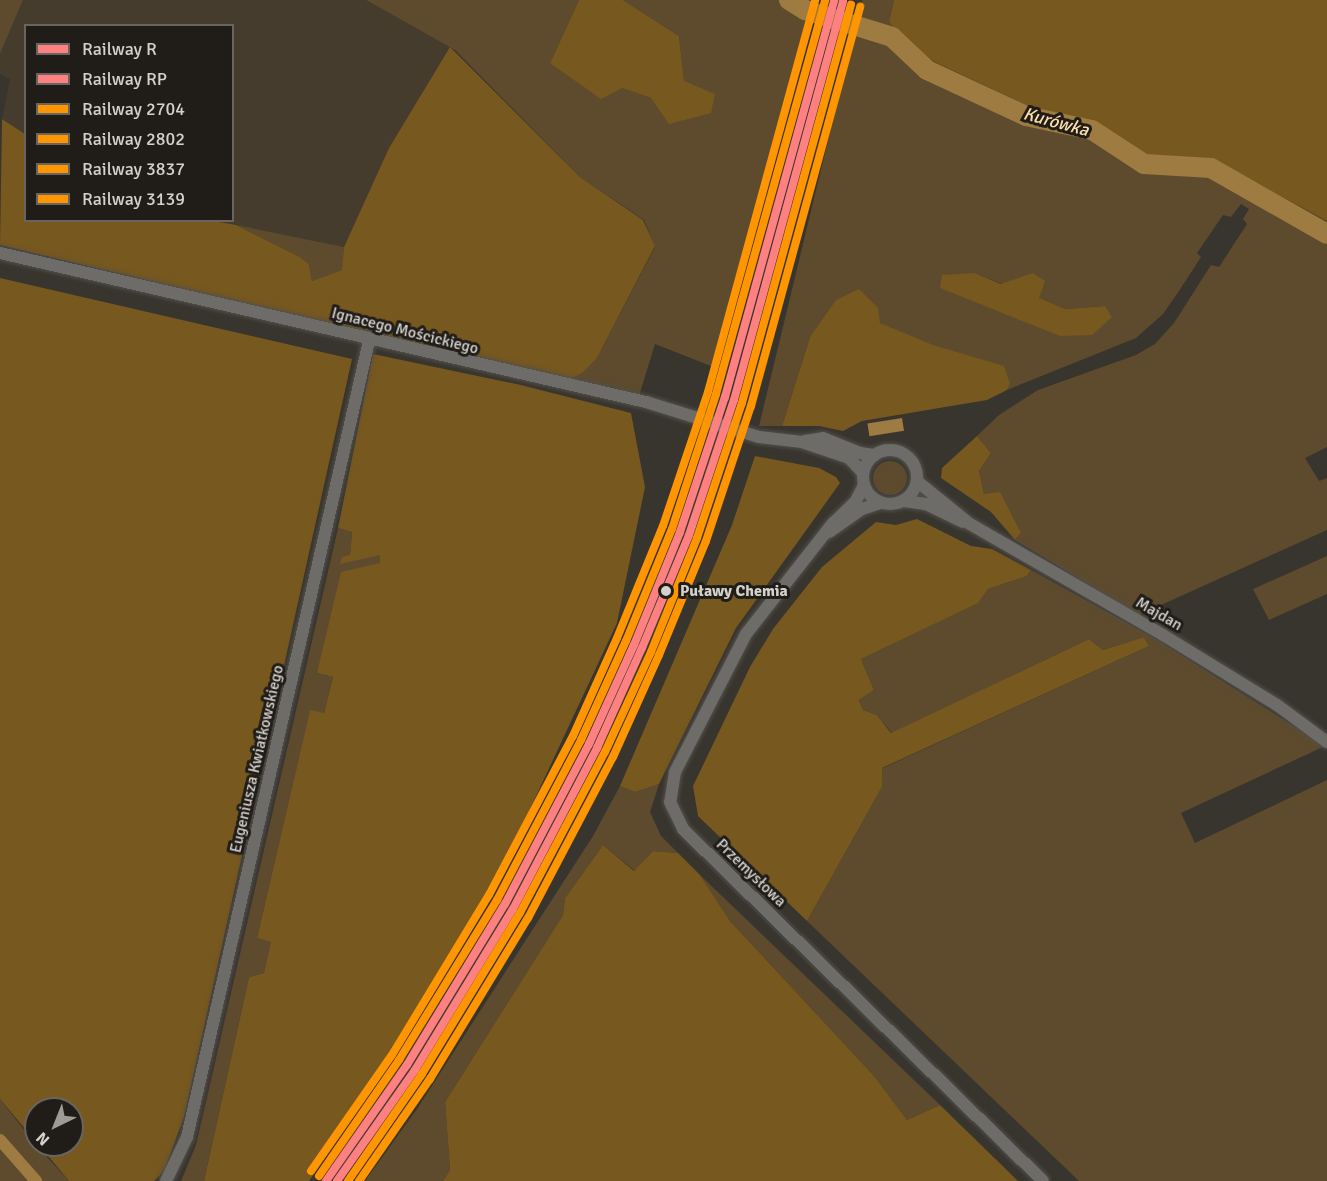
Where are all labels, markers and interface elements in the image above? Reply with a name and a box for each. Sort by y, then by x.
legend [24,24,234,222]
text: Railway R [82,38,157,60]
text: Railway RP [82,68,167,90]
text: Railway 2704 [82,98,185,120]
water label: Kurówka [1021,103,1091,141]
text: Railway 2802 [82,128,185,150]
text: Railway 3837 [82,158,185,180]
text: Railway 3139 [82,188,185,210]
street label: Ignacego Mościckiego [330,303,480,359]
place label: Puławy Chemia [680,581,788,601]
marker: Puławy Chemia [657,582,675,600]
street label: Majdan [1132,593,1186,635]
street label: Eugeniusza Kwiatkowskiego [226,663,288,855]
street label: Przemysłowa [712,835,790,911]
north arrow [24,1097,84,1157]
text: N [32,1128,54,1150]

